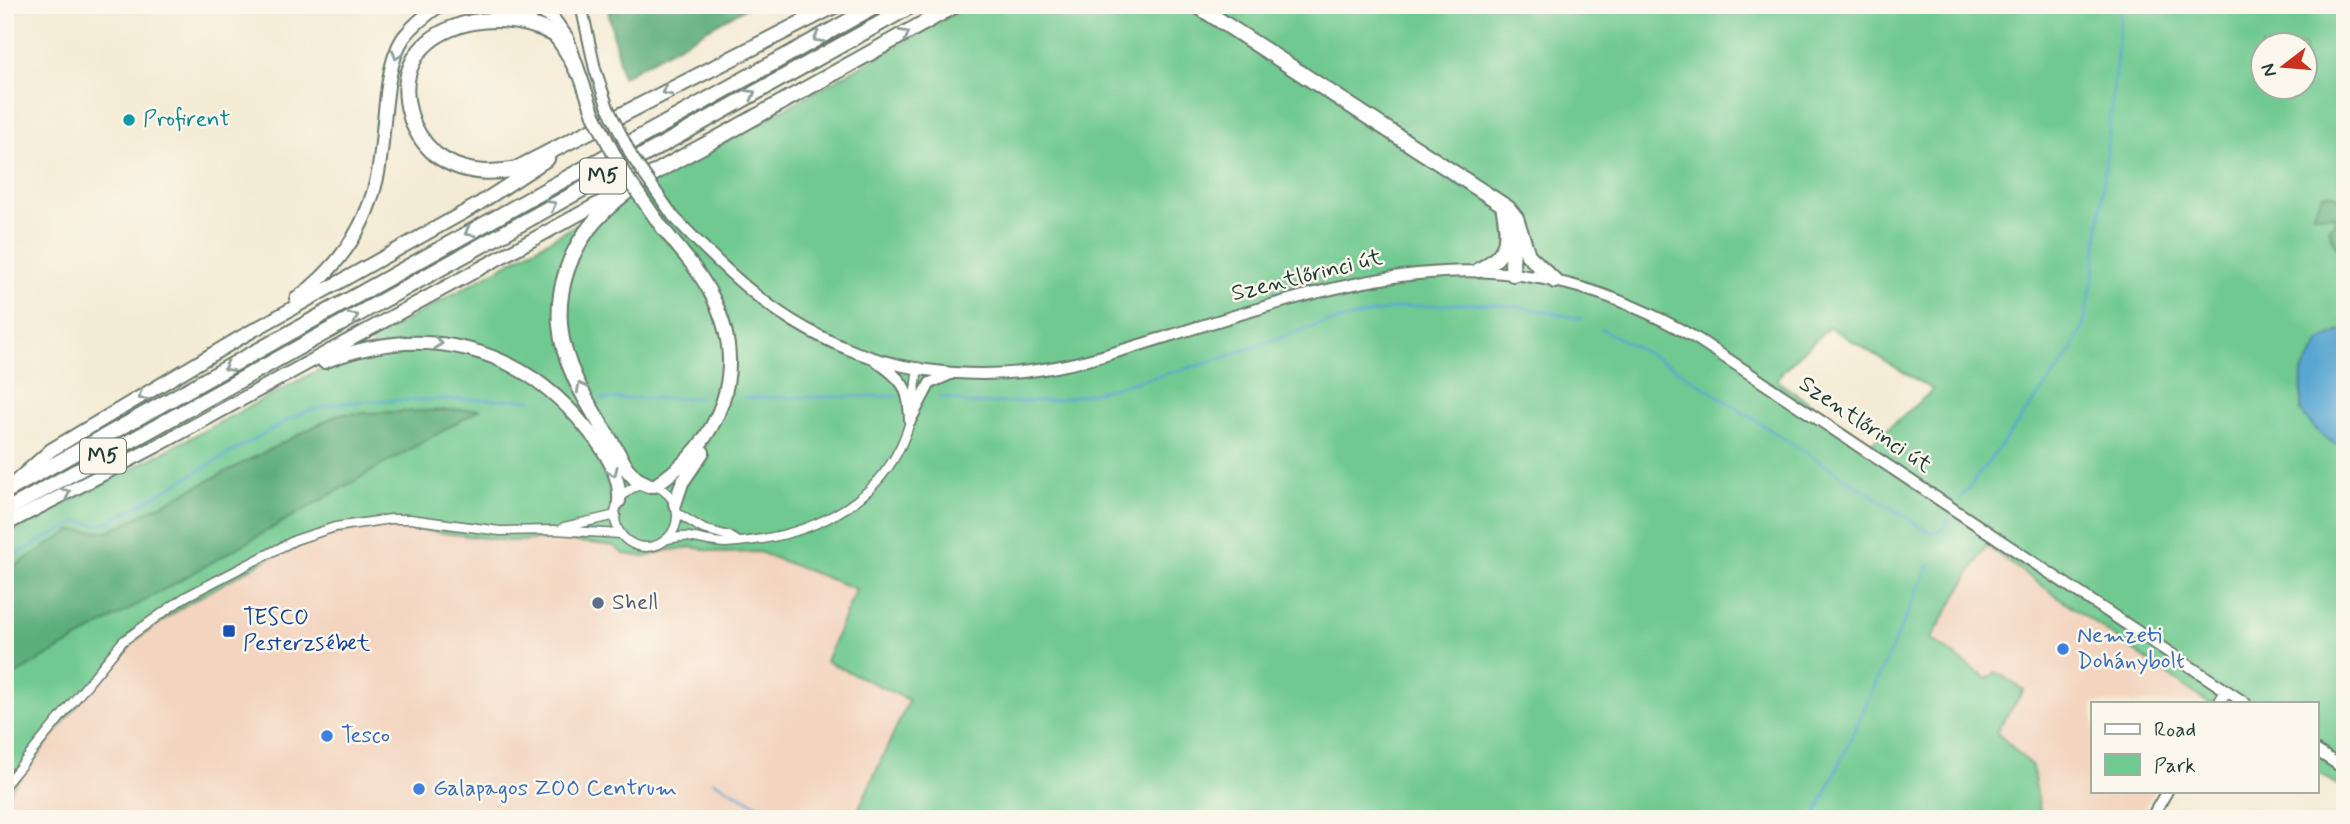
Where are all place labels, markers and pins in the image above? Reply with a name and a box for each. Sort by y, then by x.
place label: Profirent [143,105,230,135]
marker: Profirent [121,112,137,128]
place label: Shell [612,588,658,618]
marker: Shell [590,595,606,611]
place label: TESCO Pesterzsébet [243,603,371,659]
place label: Nemzeti Dohánybolt [2077,621,2185,677]
marker: TESCO Pesterzsébet [221,623,237,639]
marker: Nemzeti Dohánybolt [2055,641,2071,657]
place label: Tesco [341,721,390,751]
marker: Tesco [319,728,335,744]
place label: Galapagos ZOO Centrum [433,774,677,804]
marker: Galapagos ZOO Centrum [411,781,427,797]

